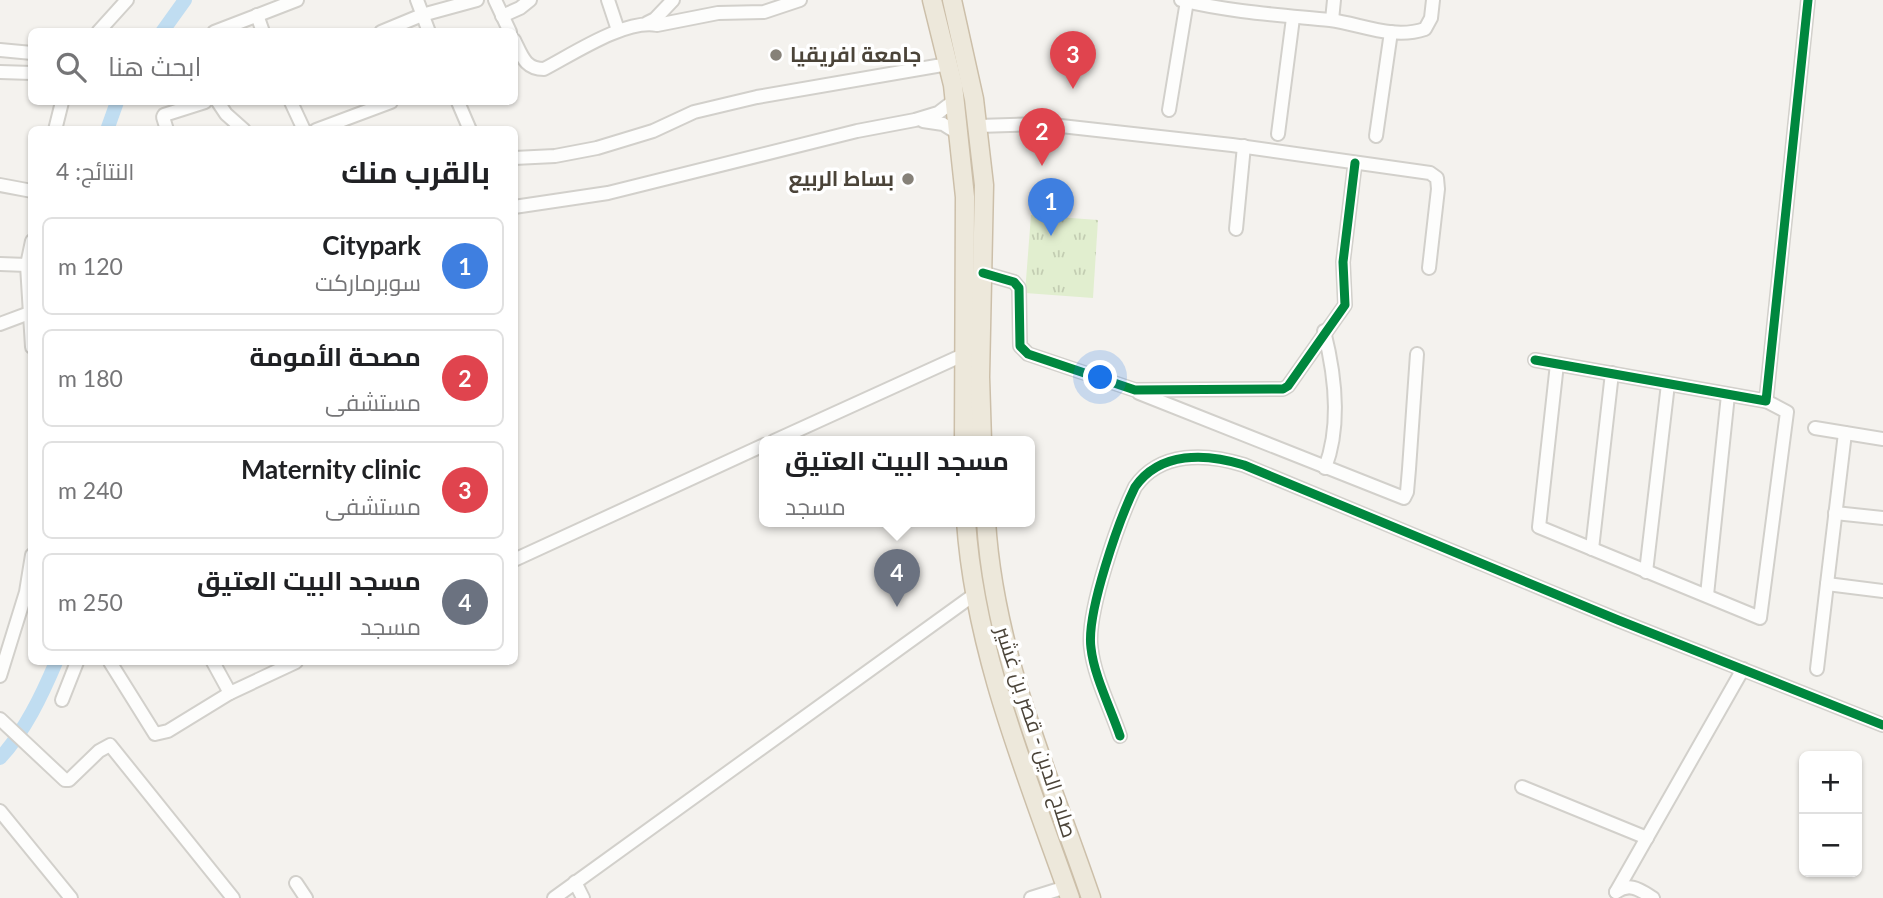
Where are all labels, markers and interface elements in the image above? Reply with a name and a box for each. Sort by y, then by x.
search box [28,28,518,105]
pin: 3 [1050,31,1096,89]
place label: جامعة افريقيا [790,41,921,67]
marker: جامعة افريقيا [768,47,784,63]
icon: search [52,48,90,86]
text: ابحث هنا [108,50,202,82]
pin: 2 [1019,108,1065,166]
text: بالقرب منك [341,153,490,189]
text: النتائج: 4 [56,157,134,185]
place label: بساط الربيع [788,165,894,193]
marker: بساط الربيع [900,171,916,187]
pin: 1 [1028,178,1074,236]
text: Citypark [322,229,421,261]
text: 120 m [58,252,123,280]
text: 1 [458,252,472,280]
text: سوبرماركت [315,268,421,296]
text: مصحة الأمومة [250,340,421,372]
your location [1083,360,1117,394]
text: 180 m [58,364,123,392]
text: 2 [458,364,472,392]
text: مستشفى [325,388,421,416]
popup [759,436,1035,527]
text: مسجد البيت العتيق [785,444,1009,476]
text: Maternity clinic [241,453,421,485]
text: 240 m [58,476,123,504]
text: 3 [458,476,472,504]
text: مستشفى [325,492,421,520]
text: مسجد [785,492,846,520]
pin: 4 [874,549,920,607]
text: مسجد البيت العتيق [197,564,421,596]
text: 250 m [58,588,123,616]
text: 4 [458,588,472,616]
text: مسجد [360,612,421,640]
street label: صلاح الدين - قصر بن غشير [988,622,1083,841]
map controls [1799,751,1862,877]
button: + [1799,751,1862,814]
button: − [1799,814,1862,877]

